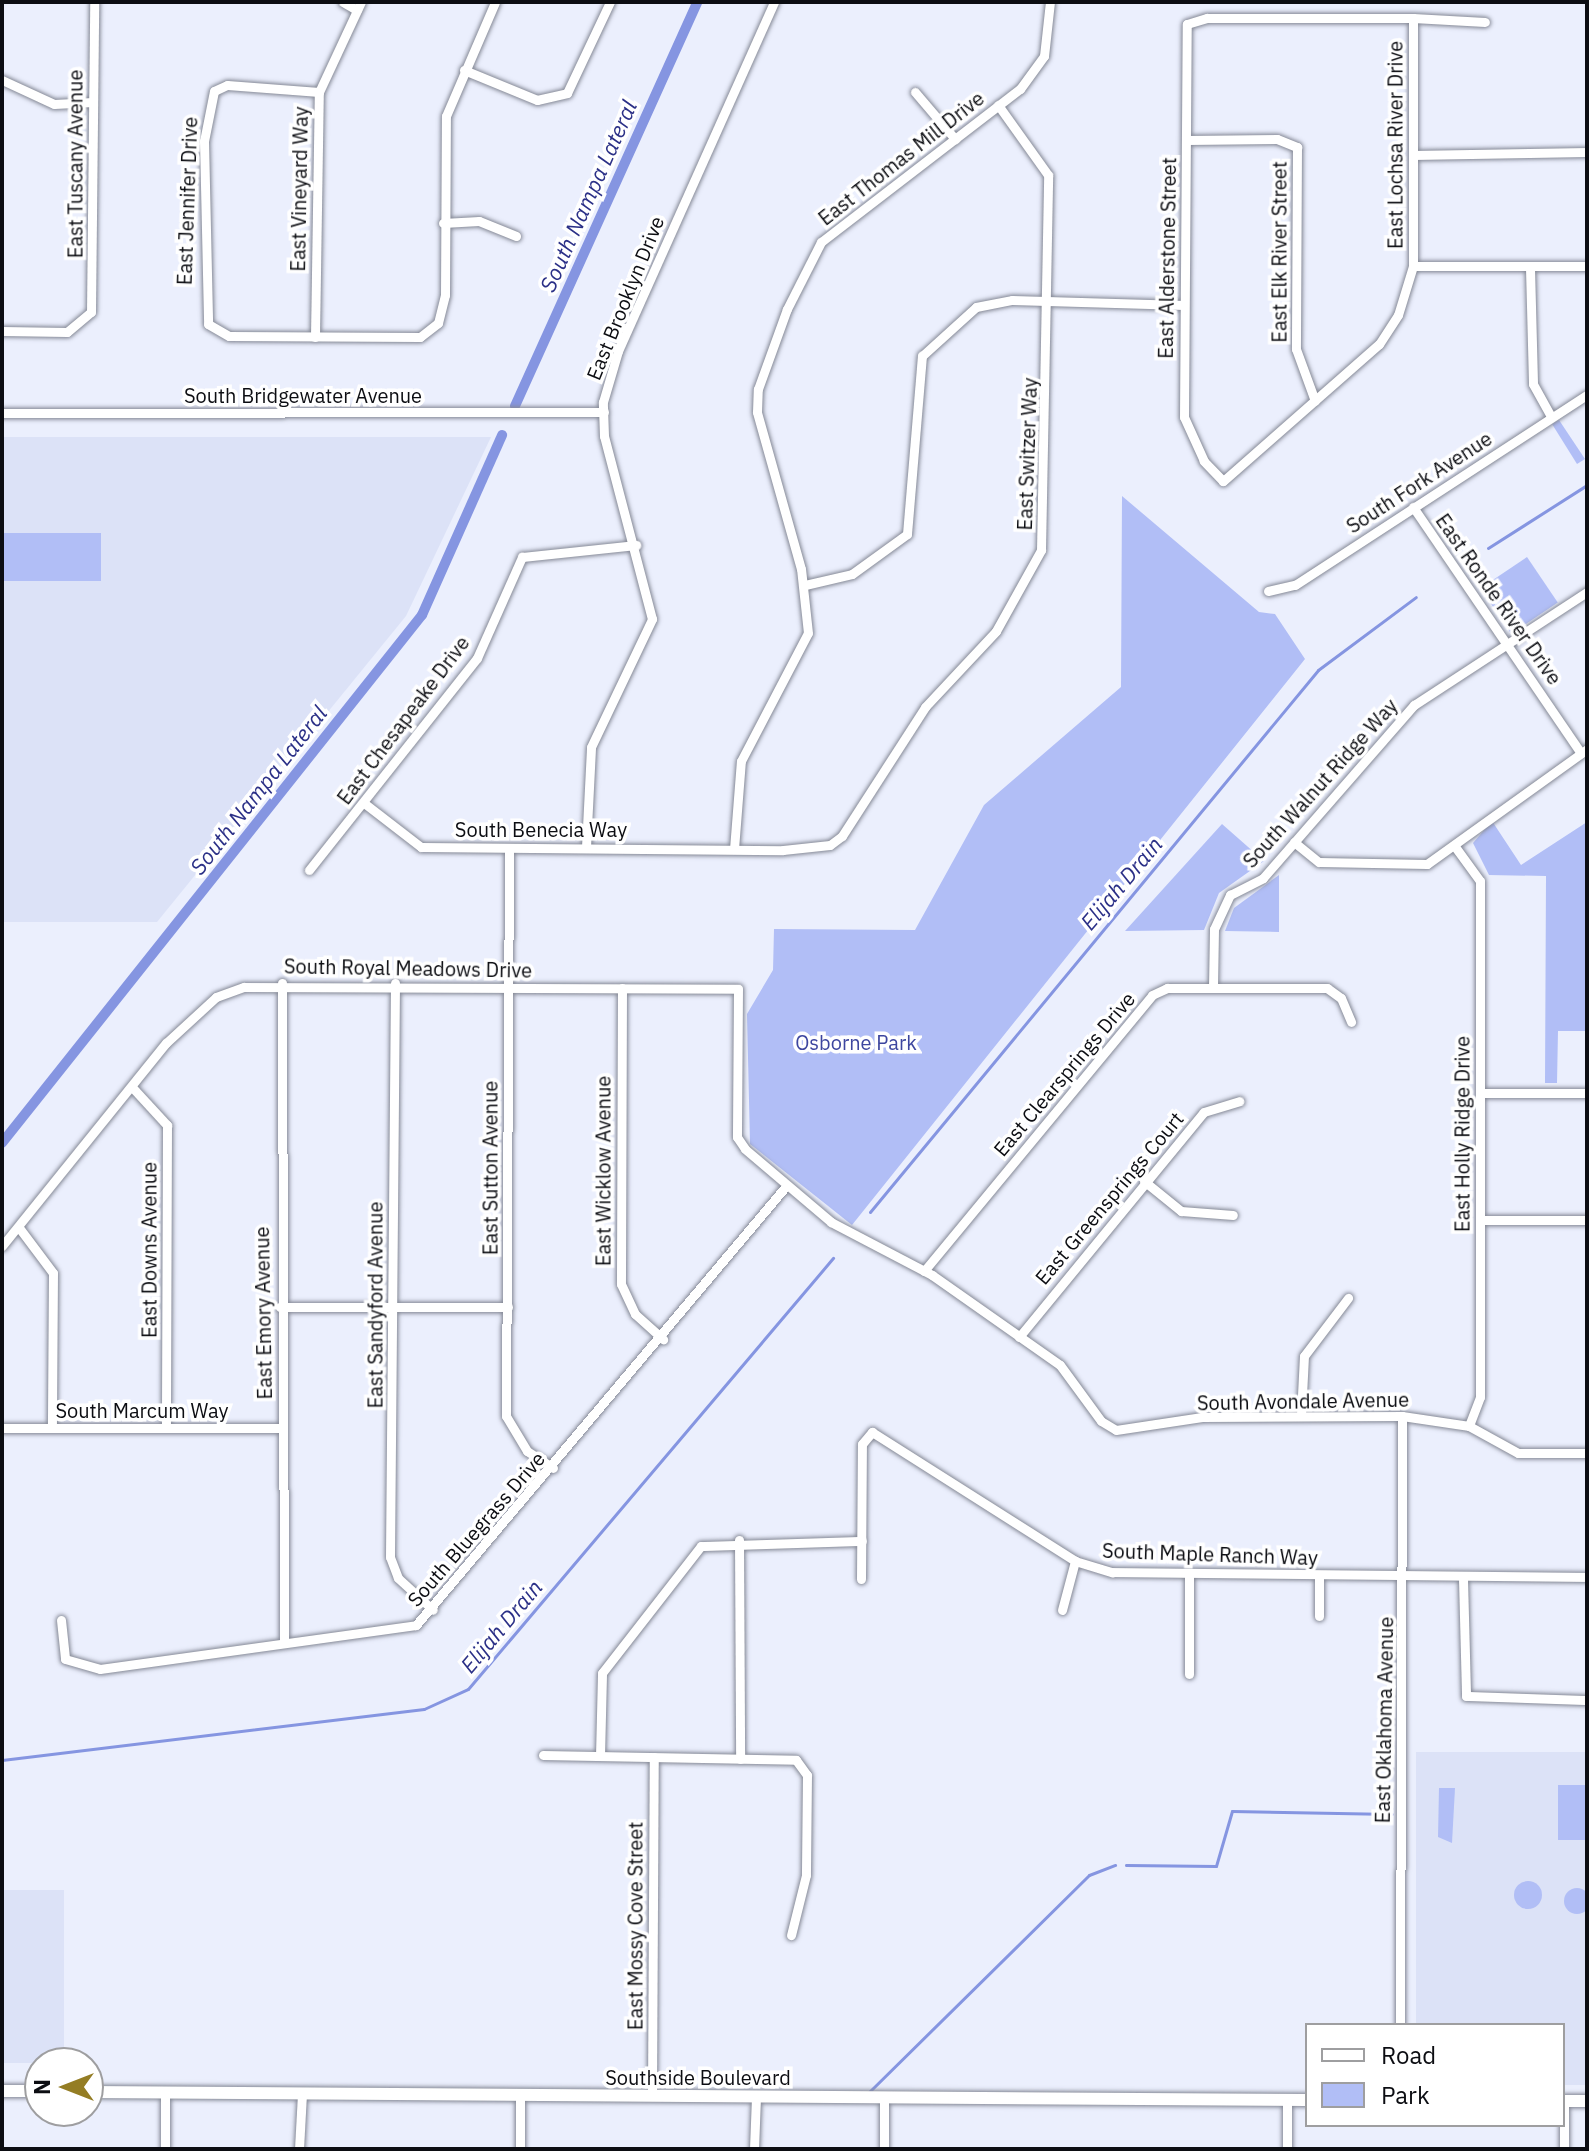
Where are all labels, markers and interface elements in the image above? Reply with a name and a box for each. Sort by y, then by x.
street label: East Lochsa River Drive [1383,41,1407,249]
street label: East Tuscany Avenue [63,70,87,258]
street label: East Thomas Mill Drive [813,86,989,230]
water label: South Nampa Lateral [534,96,642,296]
street label: East Vineyard Way [286,106,312,272]
street label: East Jennifer Drive [172,116,202,286]
street label: East Alderstone Street [1153,157,1181,359]
street label: East Elk River Street [1267,161,1291,343]
street label: East Brooklyn Drive [581,213,669,383]
street label: East Switzer Way [1012,377,1042,531]
street label: South Bridgewater Avenue [184,383,422,407]
street label: South Fork Avenue [1342,426,1496,538]
street label: East Ronde River Drive [1431,509,1567,689]
street label: East Chesapeake Drive [332,631,474,809]
street label: South Walnut Ridge Way [1238,694,1402,872]
water label: South Nampa Lateral [184,700,332,880]
street label: South Benecia Way [455,817,627,841]
water label: Elijah Drain [1074,831,1168,935]
street label: South Royal Meadows Drive [284,954,532,982]
street label: East Clearsprings Drive [988,987,1140,1161]
park label: Osborne Park [795,1030,917,1054]
street label: East Holly Ridge Drive [1450,1036,1474,1232]
street label: East Wicklow Avenue [591,1076,615,1266]
street label: East Sutton Avenue [478,1081,502,1255]
street label: East Greensprings Court [1030,1107,1188,1289]
street label: East Downs Avenue [137,1162,161,1338]
street label: East Sandyford Avenue [363,1202,387,1408]
street label: East Emory Avenue [249,1226,277,1400]
street label: South Avondale Avenue [1197,1387,1409,1415]
street label: South Marcum Way [55,1398,229,1422]
street label: South Bluegrass Drive [402,1447,550,1611]
street label: South Maple Ranch Way [1102,1538,1318,1570]
water label: Elijah Drain [454,1574,548,1678]
street label: East Oklahoma Avenue [1370,1616,1398,1824]
street label: East Mossy Cove Street [623,1822,647,2030]
legend [1305,2023,1565,2127]
text: Road [1381,2039,1436,2071]
north arrow [24,2047,104,2127]
street label: Southside Boulevard [605,2065,791,2089]
text: N [27,2079,56,2095]
text: Park [1381,2079,1430,2111]

